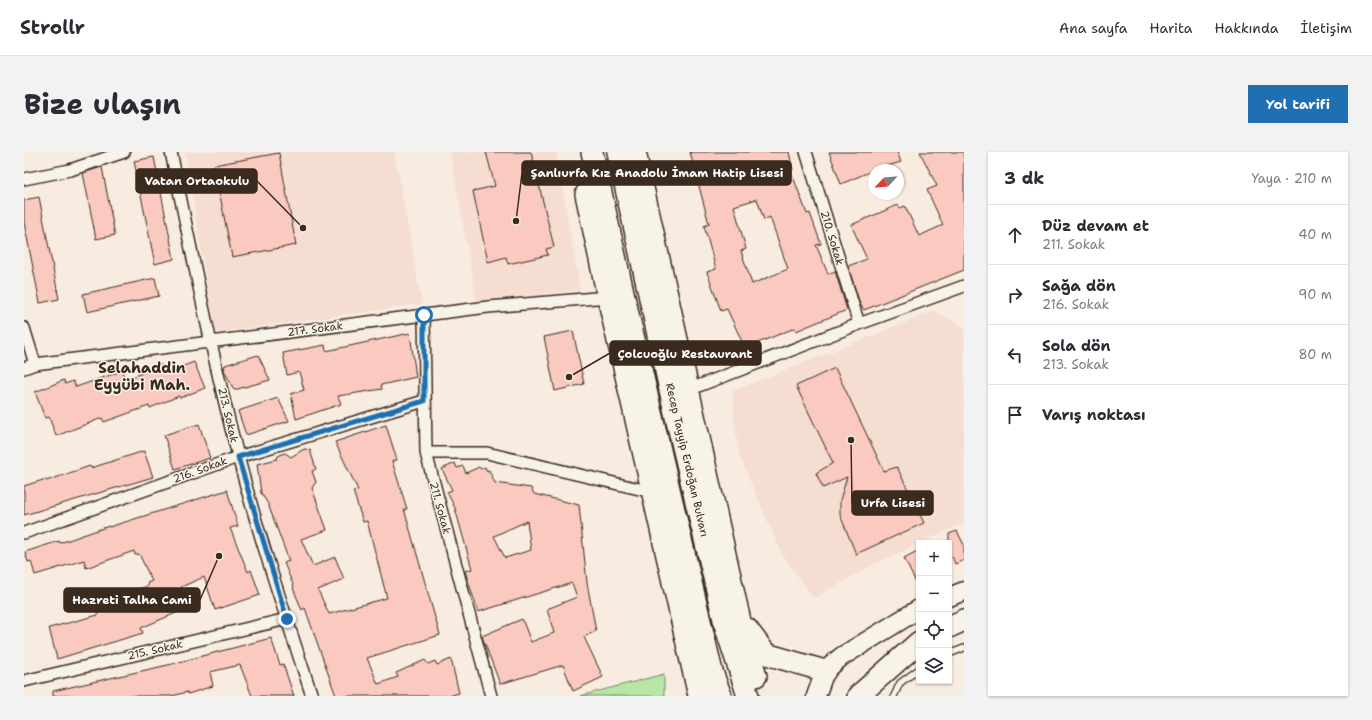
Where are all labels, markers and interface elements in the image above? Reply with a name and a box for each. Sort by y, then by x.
text: Strollr [20,15,85,40]
text: Ana sayfa [1059,19,1127,37]
text: Harita [1149,19,1192,37]
text: Hakkında [1214,19,1278,37]
text: İletişim [1300,19,1352,37]
text: Bize ulaşın [24,85,181,123]
button: Yol tarifi [1248,85,1348,123]
callout: Şanlıurfa Kız Anadolu İmam Hatip Lisesi [522,161,791,185]
north arrow [868,164,904,200]
text: Şanlıurfa Kız Anadolu İmam Hatip Lisesi [531,165,784,181]
text: 3 dk [1004,167,1044,189]
callout: Vatan Ortaokulu [136,169,257,193]
text: Yaya · 210 m [1251,170,1332,187]
text: Vatan Ortaokulu [144,173,250,189]
street label: 210. Sokak [817,209,847,267]
text: Düz devam et [1042,216,1149,236]
icon: ahead [1004,224,1026,246]
text: 40 m [1298,226,1332,243]
text: 211. Sokak [1042,236,1105,253]
text: Sağa dön [1042,276,1116,296]
icon: right [1004,284,1026,306]
text: 90 m [1298,286,1332,303]
text: 216. Sokak [1042,296,1109,313]
route start [415,306,433,324]
street label: 217. Sokak [286,318,344,340]
text: Sola dön [1042,336,1111,356]
callout: Çolcuoğlu Restaurant [610,341,761,365]
icon: left [1004,344,1026,366]
text: Çolcuoğlu Restaurant [618,346,753,362]
text: 80 m [1298,346,1332,363]
text: 213. Sokak [1042,356,1109,373]
district label: Selahaddin Eyyübi Mah. [94,358,190,395]
street label: Recep Tayyip Erdoğan Bulvarı [662,382,712,538]
street label: 213. Sokak [214,386,242,444]
icon: arrive [1004,404,1026,426]
text: Varış noktası [1042,405,1146,425]
street label: 216. Sokak [171,453,229,487]
street label: 211. Sokak [426,480,454,536]
callout: Urfa Lisesi [852,491,933,515]
text: Urfa Lisesi [861,495,926,511]
map controls [916,540,952,684]
button: + [916,540,952,576]
button: − [916,576,952,612]
callout: Hazreti Talha Cami [64,588,200,612]
text: Hazreti Talha Cami [72,592,192,608]
route end [278,610,296,628]
button: locate [916,612,952,648]
street label: 215. Sokak [126,636,184,664]
button: layers [916,648,952,684]

